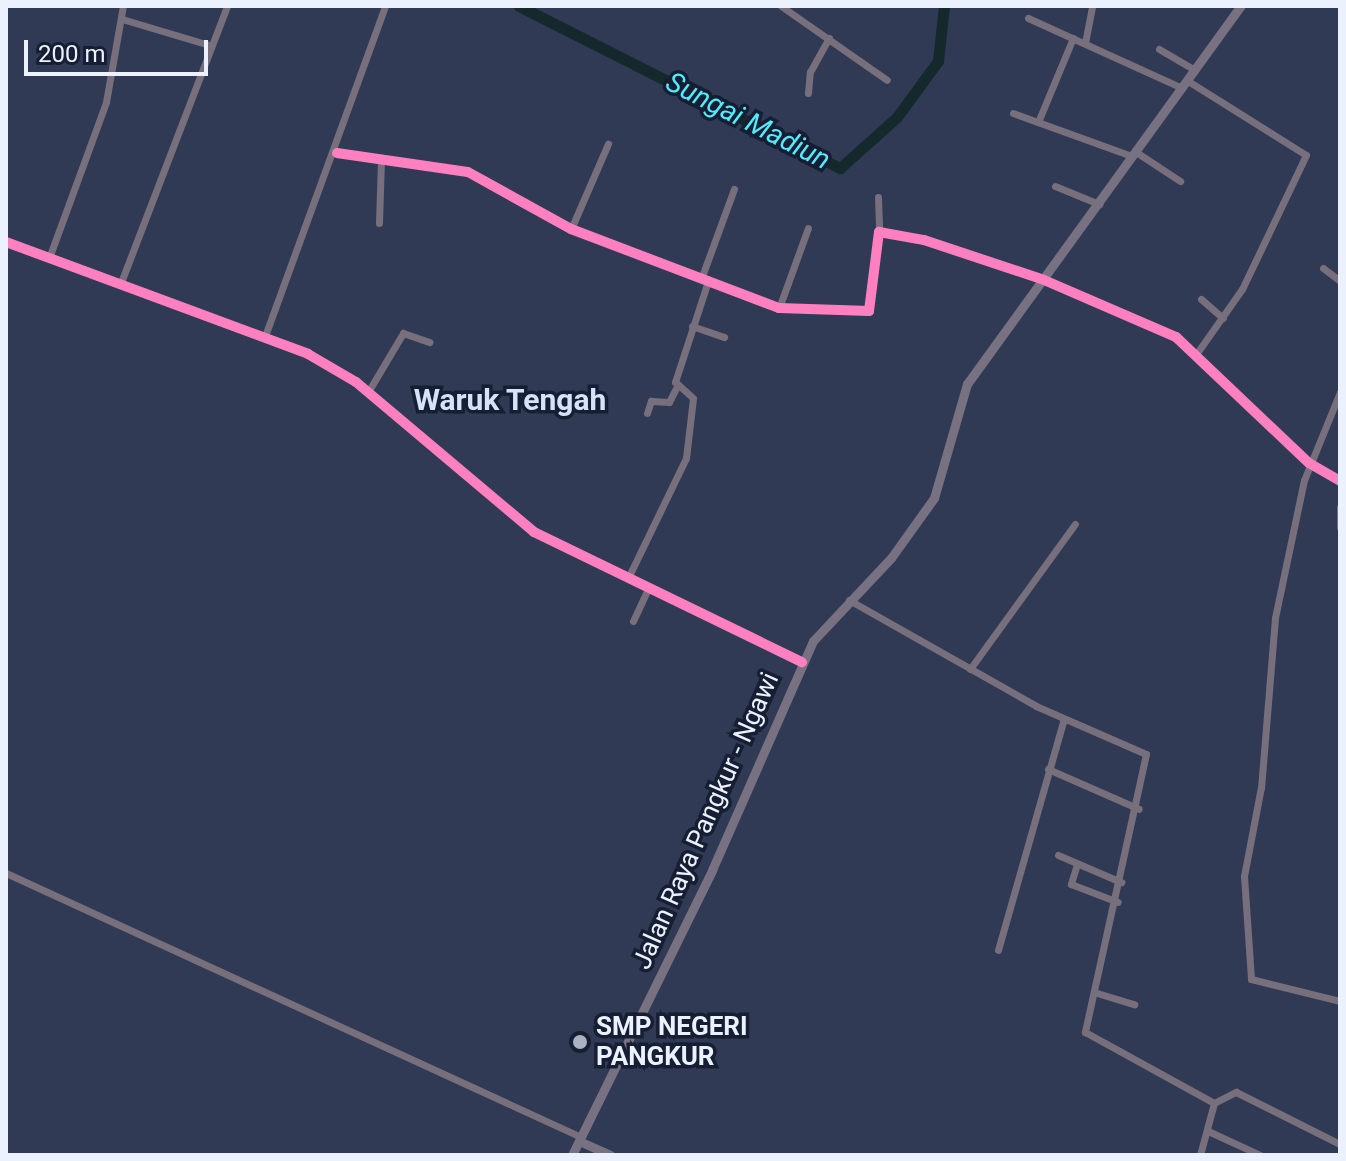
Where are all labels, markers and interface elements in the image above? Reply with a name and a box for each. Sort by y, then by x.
scale bar [28,24,212,74]
text: 200 m [38,40,105,68]
water label: Sungai Madiun [660,65,836,177]
district label: Waruk Tengah [413,382,607,418]
street label: Jalan Raya Pangkur - Ngawi [626,668,786,974]
place label: SMP NEGERI PANGKUR [596,1011,748,1072]
marker: SMP NEGERI PANGKUR [571,1033,589,1051]

